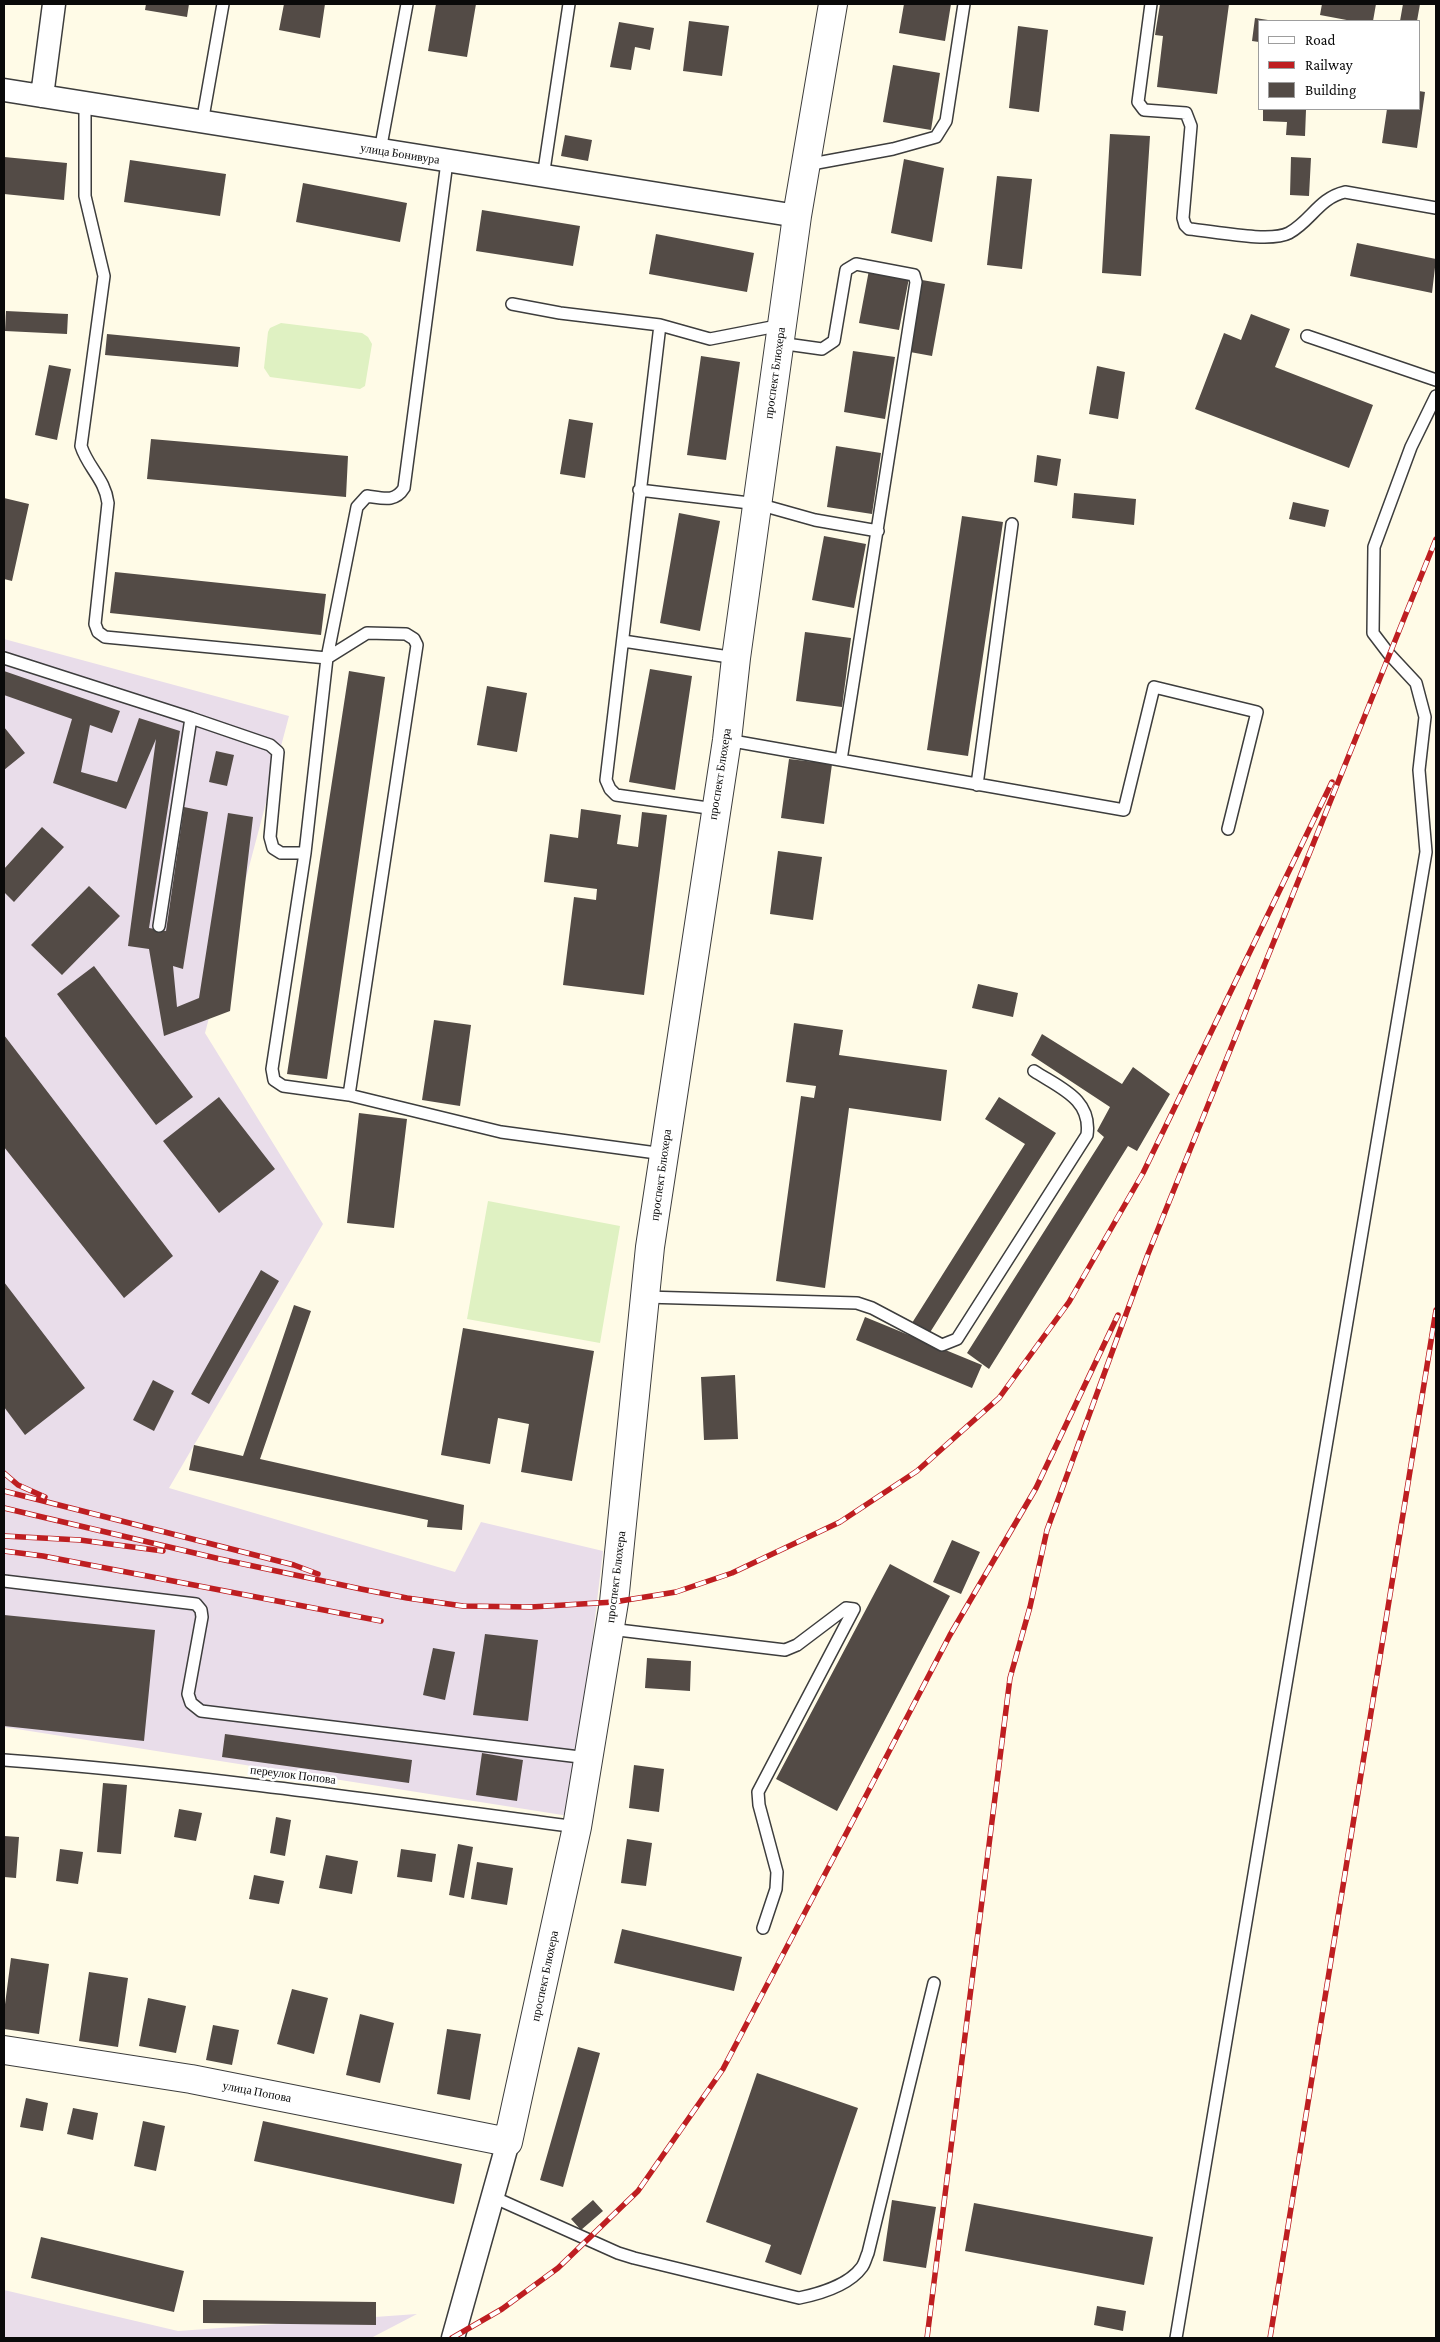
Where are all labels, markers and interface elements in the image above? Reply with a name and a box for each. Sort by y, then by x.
legend [1258,20,1420,110]
text: Road [1305,32,1335,48]
text: Railway [1305,57,1353,73]
text: Building [1305,82,1356,98]
street label: улица Бонивура [359,141,441,167]
street label: проспект Блюхера [761,326,789,420]
street label: проспект Блюхера [706,727,734,821]
street label: проспект Блюхера [647,1128,675,1222]
street label: проспект Блюхера [603,1530,629,1624]
street label: переулок Попова [249,1763,337,1787]
street label: проспект Блюхера [528,1929,562,2023]
street label: улица Попова [221,2078,293,2106]

